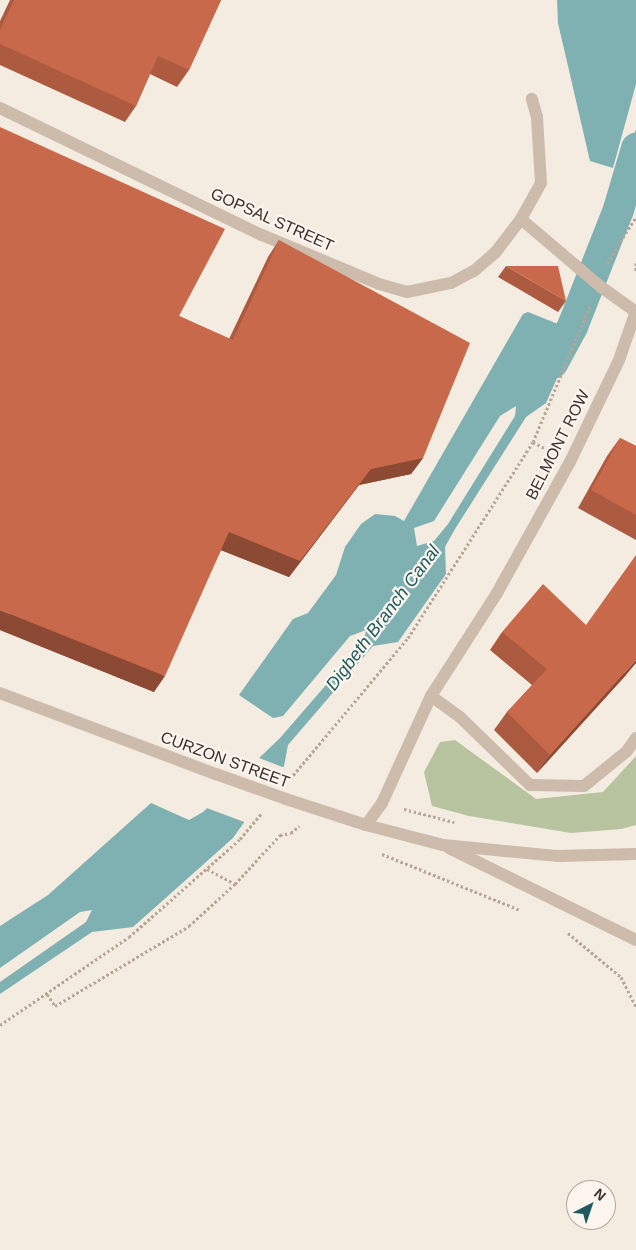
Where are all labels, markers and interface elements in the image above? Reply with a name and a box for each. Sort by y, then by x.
street label: GOPSAL STREET [207,184,337,256]
street label: BELMONT ROW [522,387,594,503]
water label: Digbeth Branch Canal [321,541,445,695]
street label: CURZON STREET [158,728,292,792]
north arrow [566,1180,616,1230]
text: N [591,1185,609,1204]

